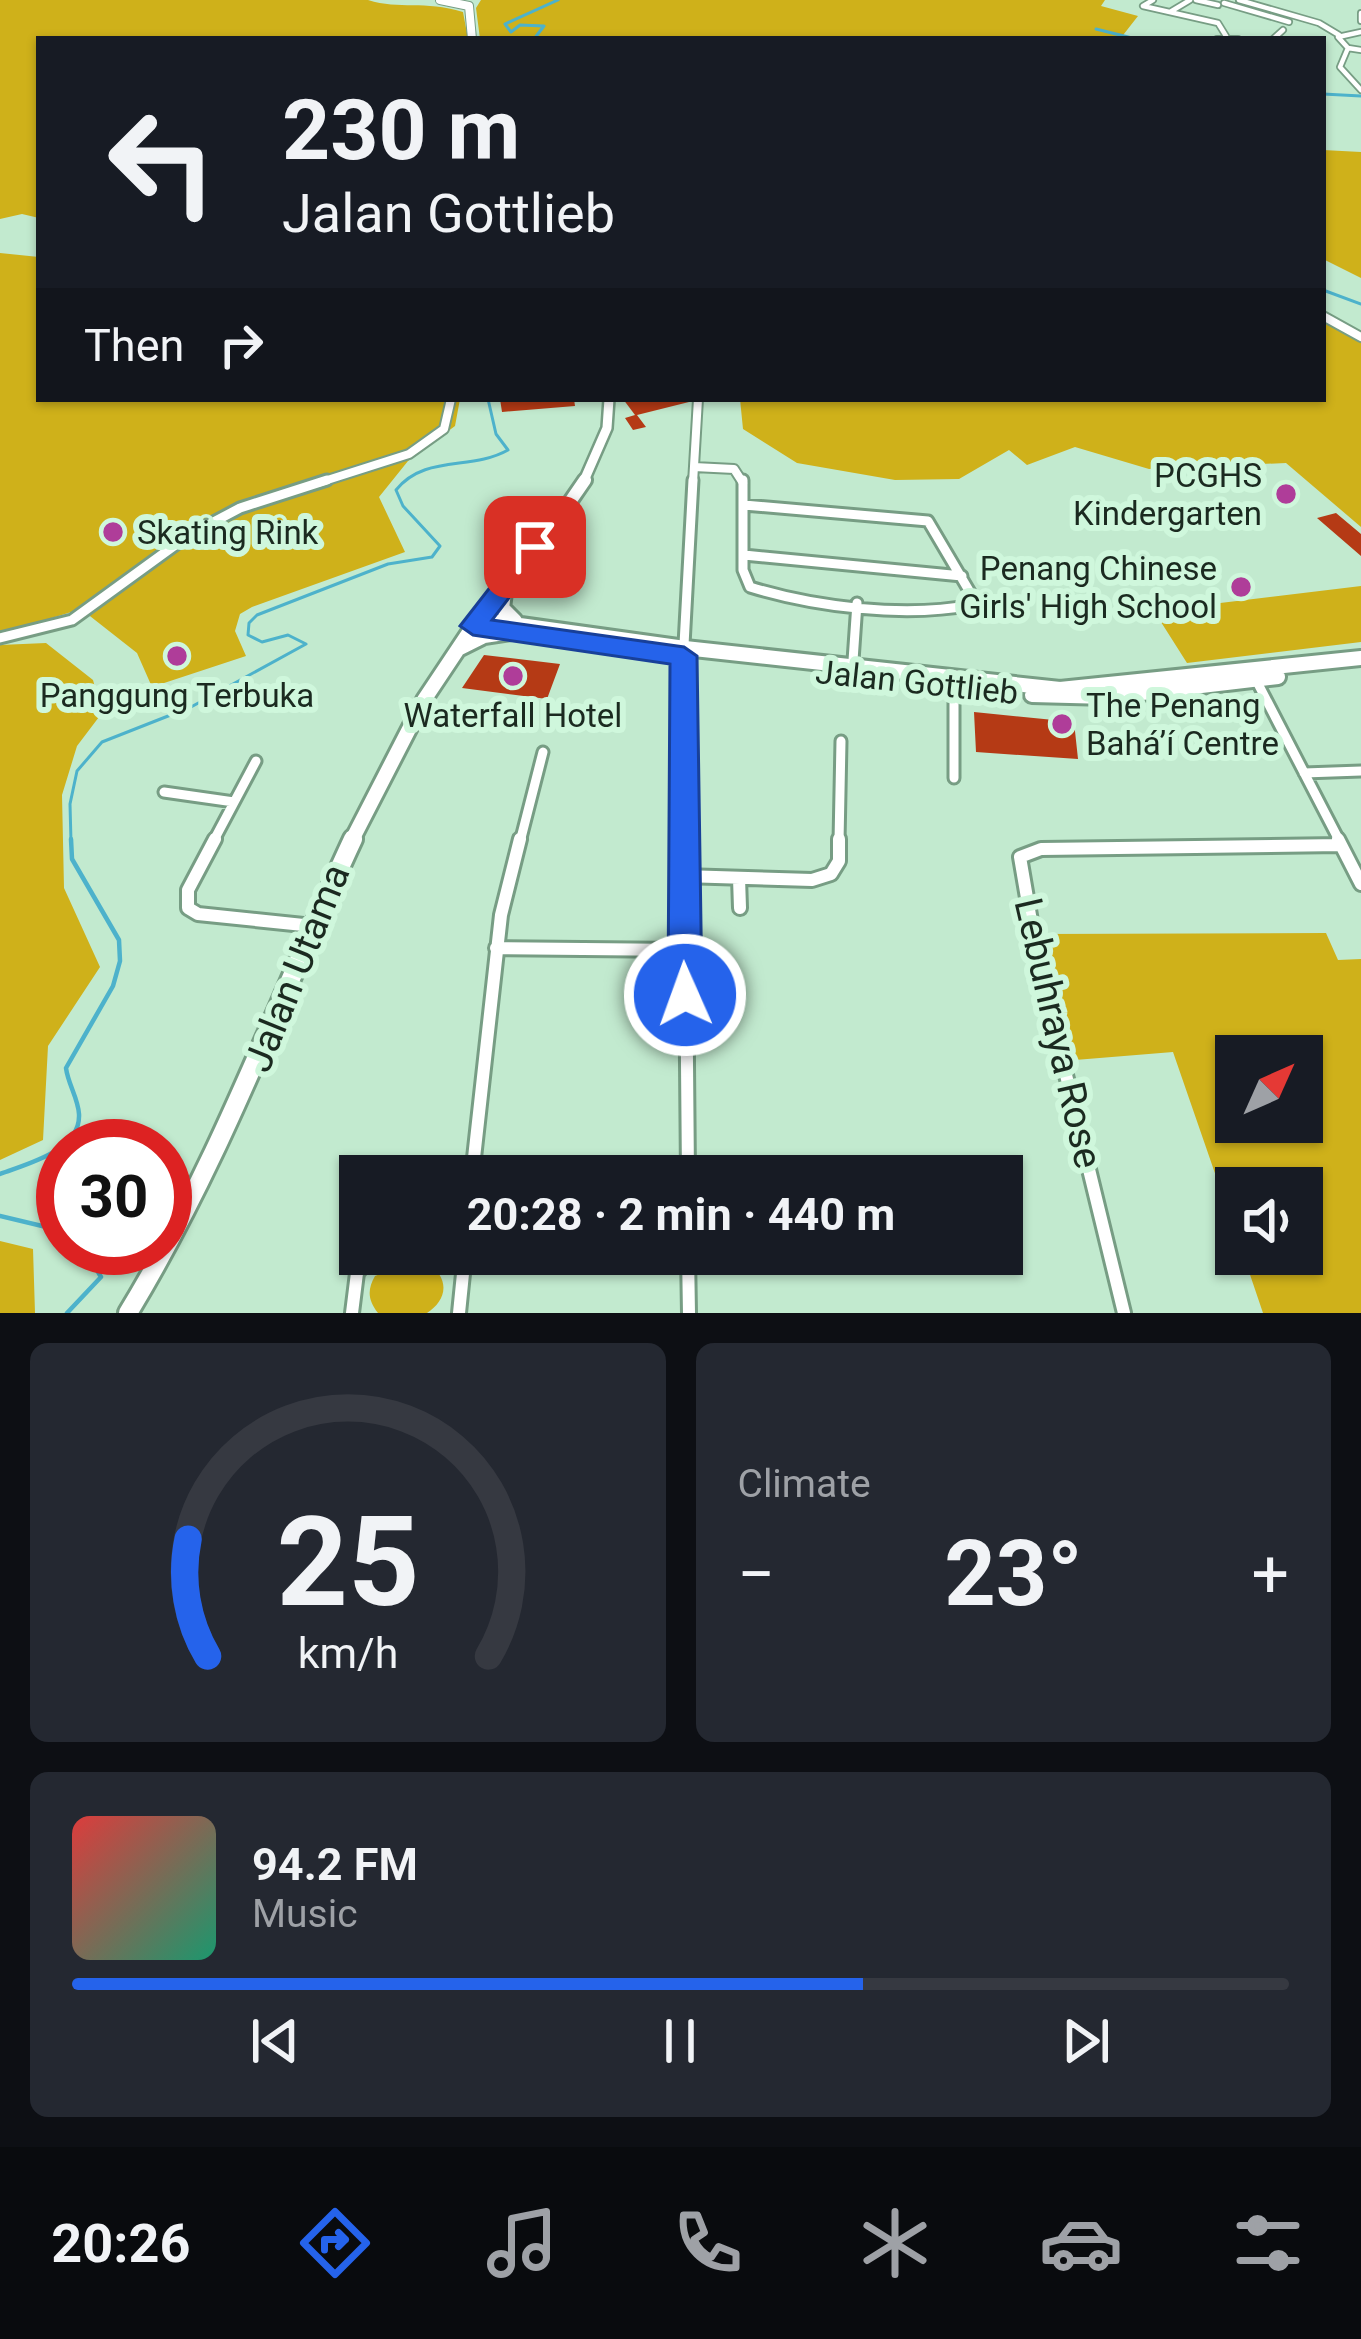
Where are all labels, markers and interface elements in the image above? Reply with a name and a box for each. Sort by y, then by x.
text: 230 m [282,81,520,180]
icon: left [84,84,240,240]
text: Jalan Gottlieb [282,182,615,245]
icon: right [208,312,274,378]
text: Then [84,319,184,372]
place label: PCGHS Kindergarten [1073,456,1262,533]
marker: PCGHS Kindergarten [1273,481,1299,507]
pin [484,496,586,598]
place label: Skating Rink [137,513,319,552]
icon: arrive [502,514,568,580]
marker: Skating Rink [100,519,126,545]
place label: Penang Chinese Girls' High School [959,549,1217,626]
marker: Penang Chinese Girls' High School [1228,574,1254,600]
marker: Panggung Terbuka [164,643,190,669]
street label: Jalan Gottlieb [814,652,1020,712]
marker: Waterfall Hotel [500,663,526,689]
place label: Panggung Terbuka [40,676,314,715]
place label: The Penang Bahá’í Centre [1086,686,1279,763]
place label: Waterfall Hotel [404,696,622,735]
marker: The Penang Bahá’í Centre [1049,711,1075,737]
street label: Jalan Utama [235,858,359,1078]
street label: Lebuhraya Rose [1005,893,1111,1173]
position arrow [622,932,748,1058]
north arrow [1215,1035,1323,1143]
map controls [1215,1035,1323,1275]
speed limit sign: 30 [36,1119,192,1275]
button: sound [1215,1167,1323,1275]
text: 20:28 · 2 min · 440 m [467,1188,895,1241]
text: Climate [738,1461,871,1507]
text: 25 [276,1489,419,1635]
text: 23° [944,1522,1083,1627]
text: − [738,1536,775,1613]
text: + [1252,1536,1289,1613]
text: km/h [297,1627,398,1677]
text: 94.2 FM [252,1838,418,1891]
text: Music [252,1891,358,1937]
icon: previous [242,2008,308,2074]
icon: pause [647,2008,713,2074]
icon: next [1053,2008,1119,2074]
icon: directions [293,2201,377,2285]
icon: music [480,2201,564,2285]
icon: phone [666,2201,750,2285]
icon: climate [853,2201,937,2285]
icon: car [1039,2201,1123,2285]
icon: filters [1226,2201,1310,2285]
text: 20:26 [51,2212,190,2275]

